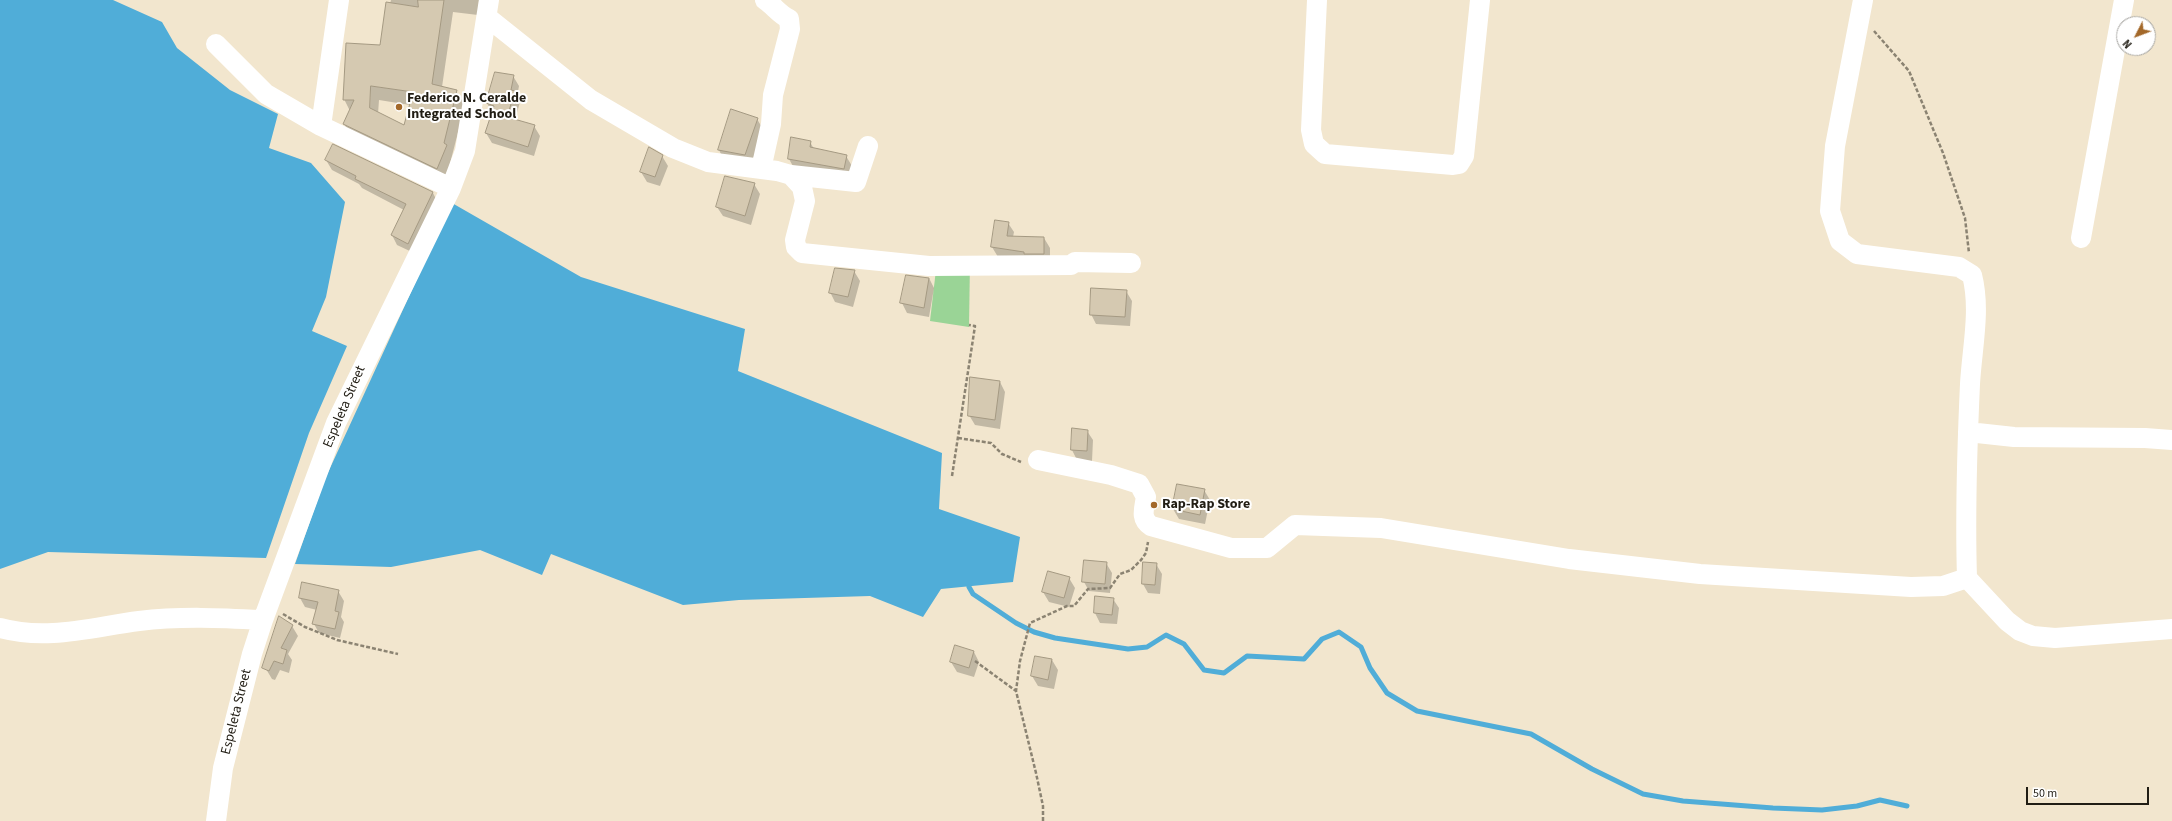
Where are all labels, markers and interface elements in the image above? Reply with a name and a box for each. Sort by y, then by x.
north arrow [2116,16,2156,56]
text: N [2119,36,2135,51]
place label: Federico N. Ceralde Integrated School [407,91,526,124]
marker: Federico N. Ceralde Integrated School [394,102,404,112]
street label: Espeleta Street [320,363,370,451]
place label: Rap-Rap Store [1162,497,1250,513]
marker: Rap-Rap Store [1149,500,1159,510]
street label: Espeleta Street [218,667,256,757]
scale bar [2028,779,2151,805]
text: 50 m [2033,785,2057,802]

